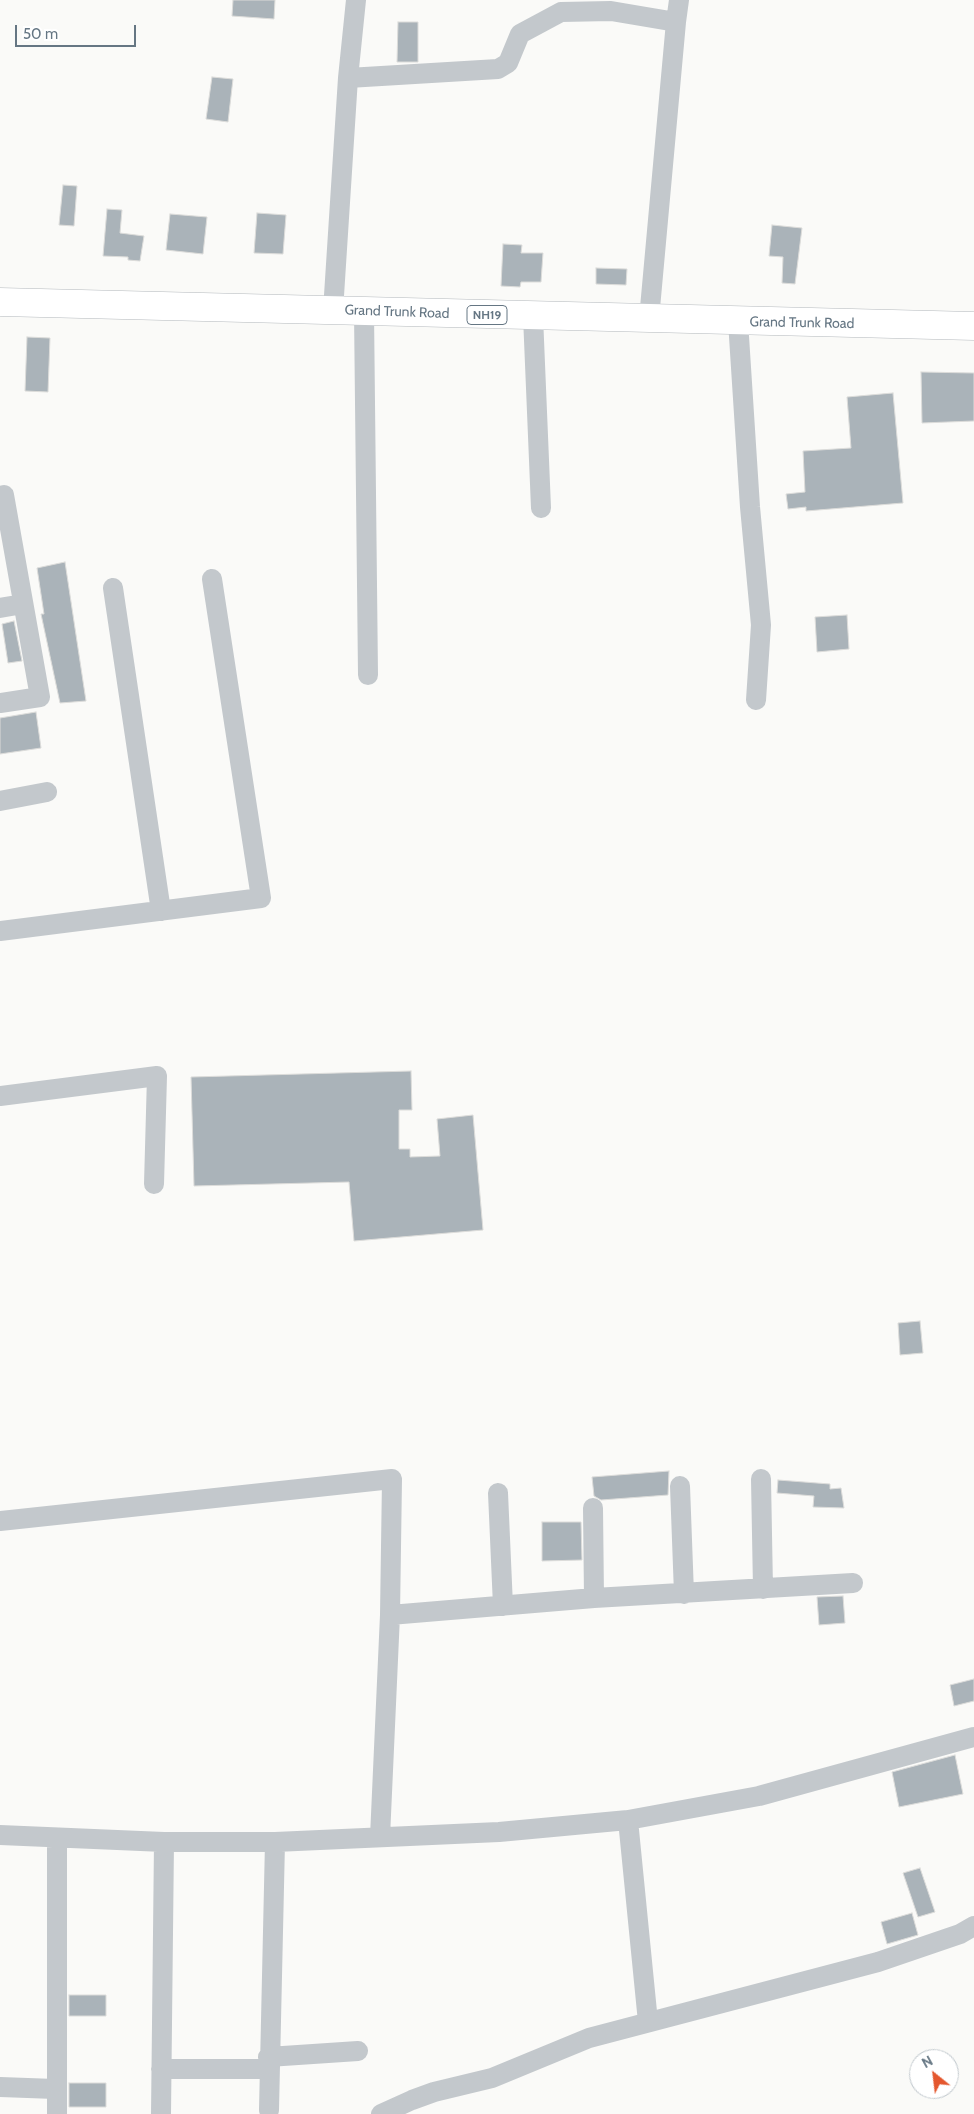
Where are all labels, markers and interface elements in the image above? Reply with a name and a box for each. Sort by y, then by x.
scale bar [18,15,139,47]
text: 50 m [23,25,58,43]
street label: Grand Trunk Road [344,302,450,322]
road number: NH19 [467,306,507,324]
street label: Grand Trunk Road [750,314,854,332]
north arrow [909,2049,959,2099]
text: N [919,2051,936,2072]

